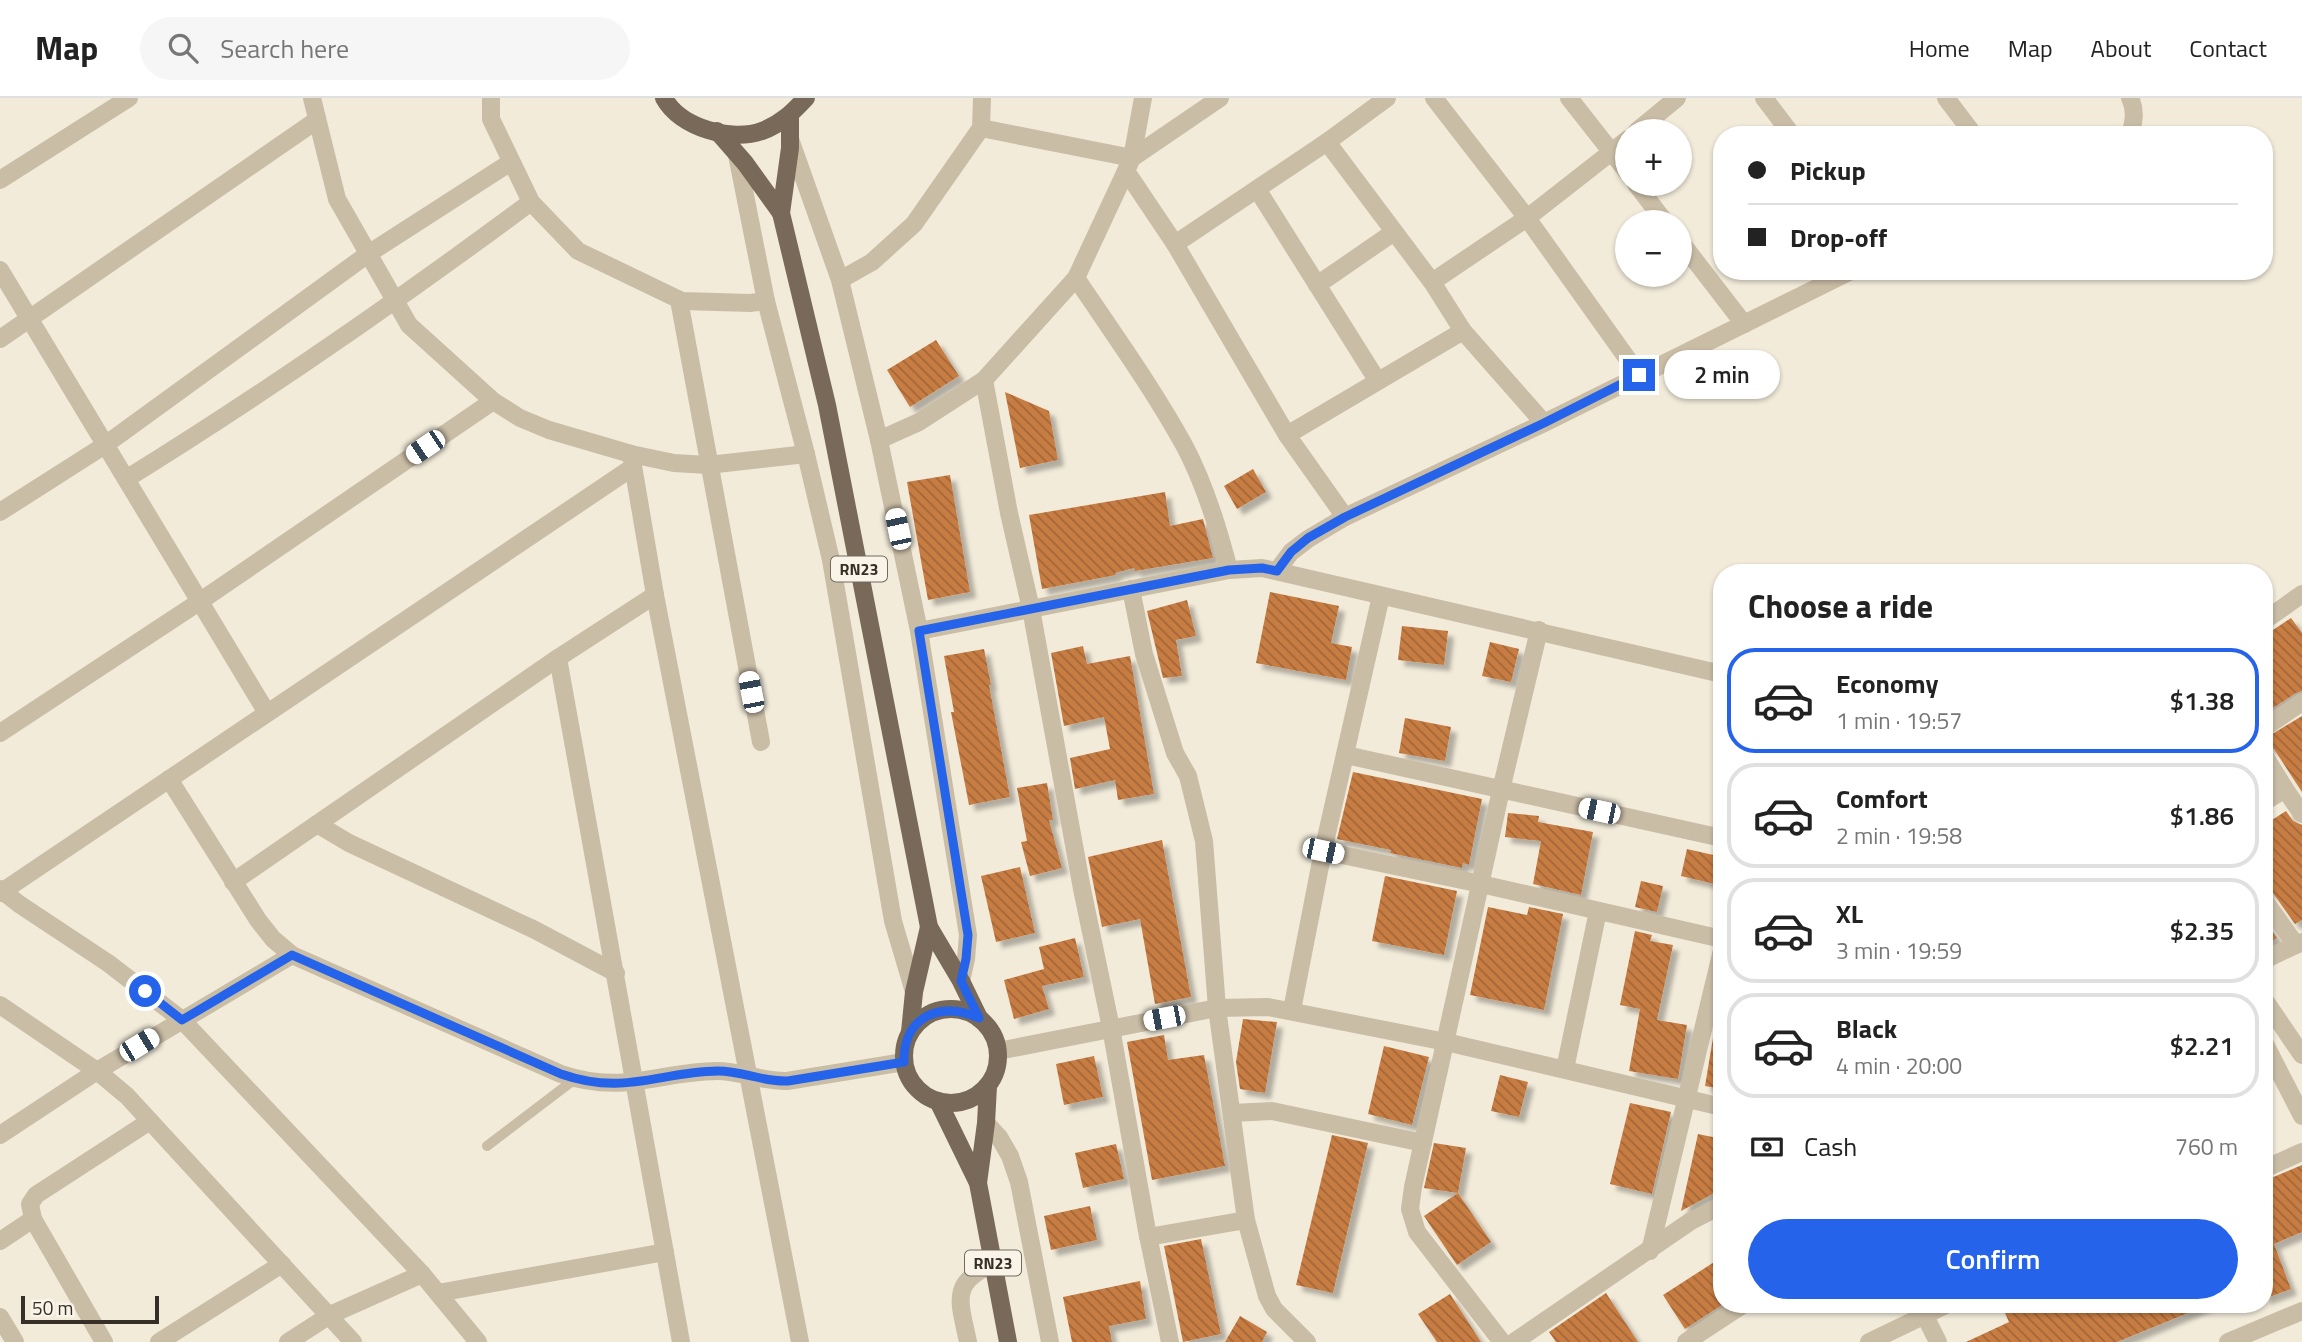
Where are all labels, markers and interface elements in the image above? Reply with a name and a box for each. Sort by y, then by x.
search box [140,17,630,80]
text: Map [35,23,98,73]
icon: search [164,29,202,67]
text: Search here [220,29,349,68]
text: Home [1909,30,1970,66]
text: Map [2008,30,2053,66]
text: About [2091,30,2151,66]
text: Contact [2189,30,2267,66]
map controls [1615,119,1692,287]
button: + [1615,119,1692,196]
text: Pickup [1790,151,1866,190]
button: − [1615,210,1692,287]
text: Drop-off [1790,218,1887,257]
callout: 2 min [1664,350,1779,400]
text: 2 min [1694,357,1750,392]
route end [1623,359,1655,391]
car [402,427,449,467]
car [884,506,913,552]
road number: RN23 [831,556,887,582]
text: Choose a ride [1748,582,1933,630]
text: Economy [1836,664,1938,703]
car [737,669,766,715]
icon: car [1752,669,1815,732]
text: $1.38 [2170,681,2234,720]
text: 1 min · 19:57 [1836,703,1962,738]
text: Comfort [1836,779,1928,818]
icon: car [1752,784,1815,847]
car [1577,796,1622,826]
text: $1.86 [2170,796,2234,835]
text: 2 min · 19:58 [1836,818,1962,853]
car [1301,836,1346,866]
text: XL [1836,894,1863,933]
icon: car [1752,899,1815,962]
text: $2.35 [2170,911,2234,950]
text: 3 min · 19:59 [1836,933,1962,968]
route start [129,975,161,1007]
car [1142,1004,1187,1032]
text: Black [1836,1009,1897,1048]
icon: car [1752,1014,1815,1077]
car [116,1025,163,1065]
text: $2.21 [2170,1026,2234,1065]
text: 4 min · 20:00 [1836,1048,1962,1083]
text: Cash [1804,1127,1857,1166]
icon: cash [1748,1128,1786,1166]
text: 760 m [2175,1129,2238,1164]
button: Confirm [1748,1219,2238,1299]
road number: RN23 [965,1250,1021,1275]
scale bar [21,1293,159,1325]
text: 50 m [32,1293,73,1322]

